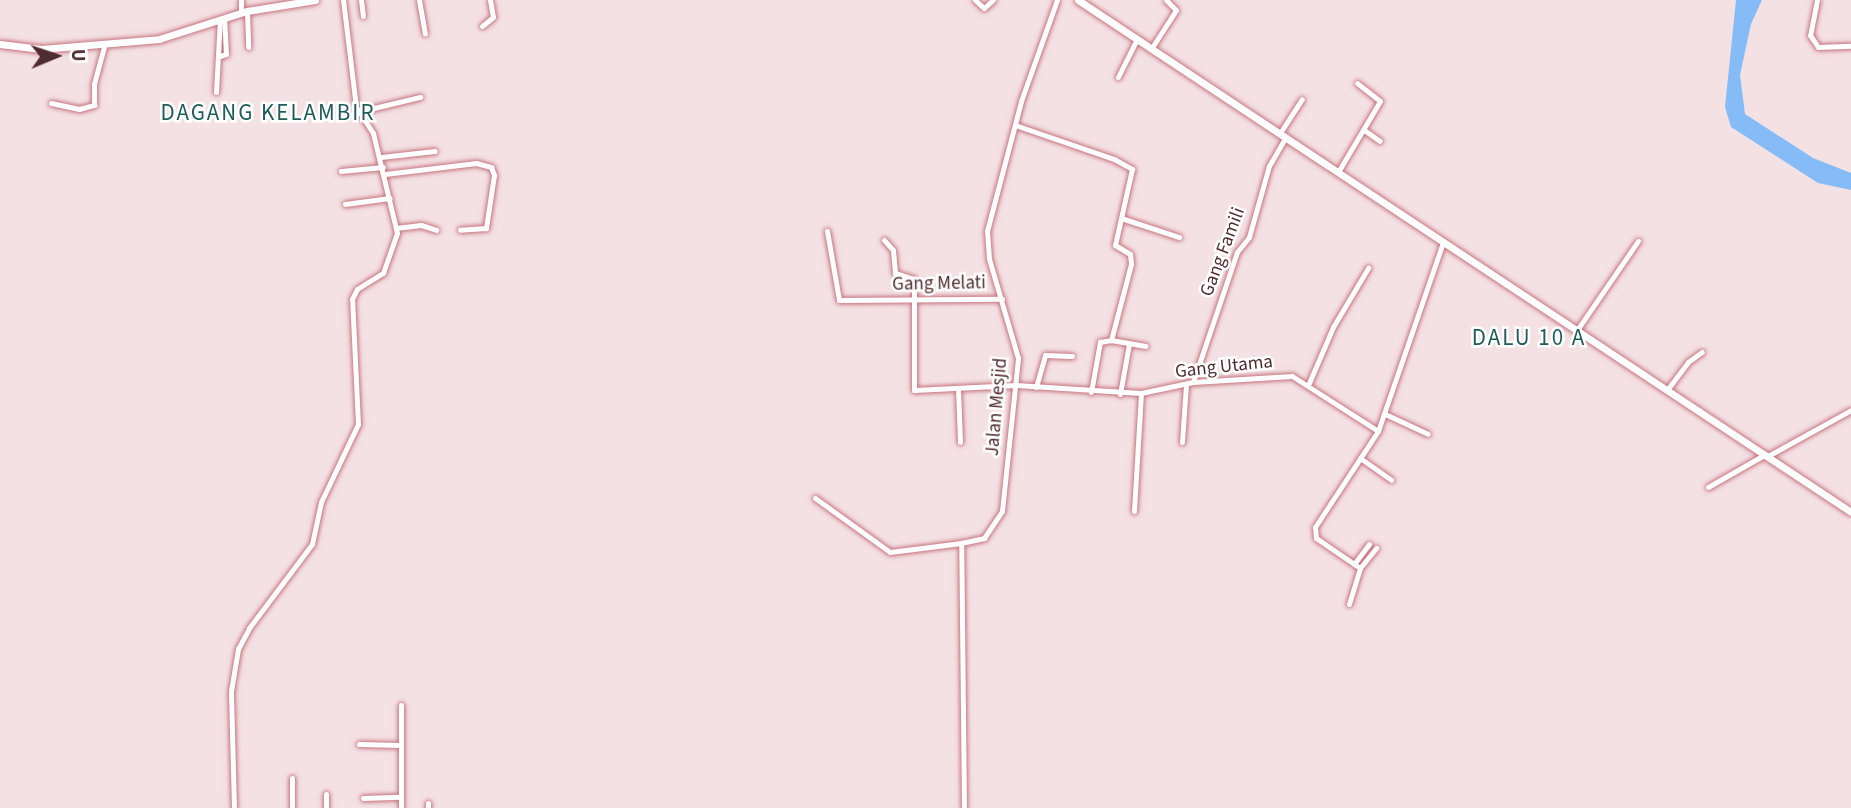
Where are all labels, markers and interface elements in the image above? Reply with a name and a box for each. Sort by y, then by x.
north arrow [21,21,91,91]
text: U [64,48,91,62]
district label: DAGANG KELAMBIR [162,99,374,127]
street label: Gang Famili [1196,204,1250,300]
street label: Gang Melati [892,272,986,296]
district label: DALU 10 A [1473,324,1585,352]
street label: Gang Utama [1174,351,1274,383]
street label: Jalan Mesjid [981,357,1013,457]

